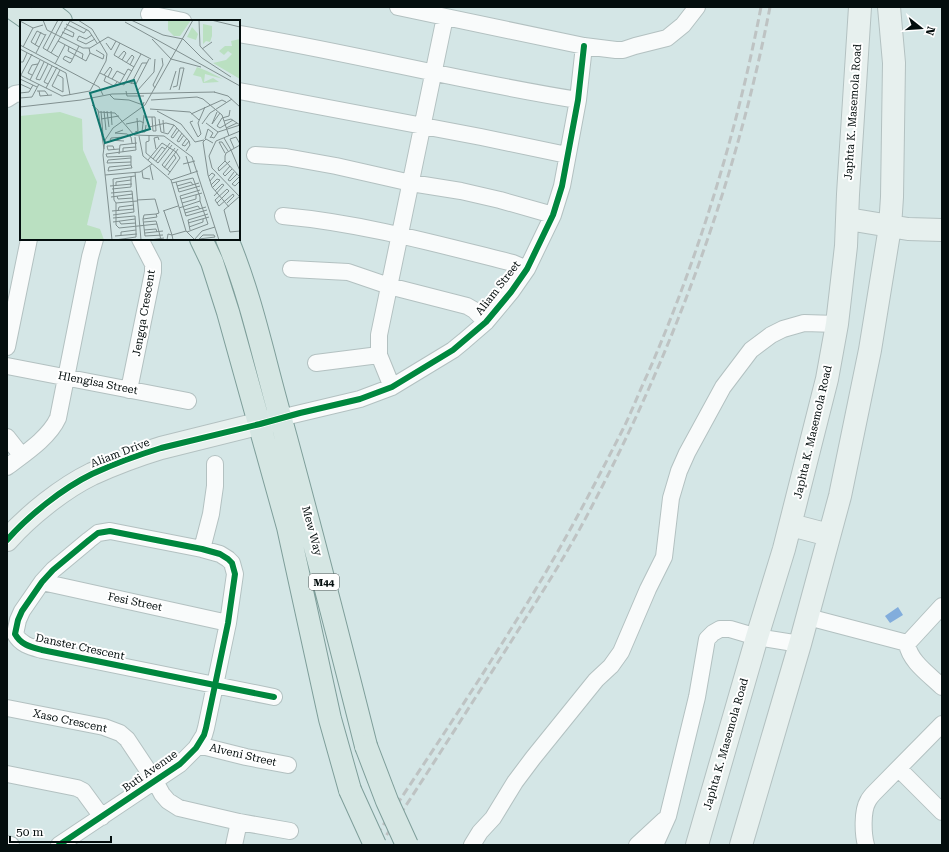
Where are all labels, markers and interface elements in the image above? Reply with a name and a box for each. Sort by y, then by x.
north arrow [901,8,941,48]
inset map [20,20,240,240]
text: N [922,25,938,37]
street label: Japhta K. Masemola Road [842,44,864,180]
street label: Aliam Street [473,258,523,318]
street label: Jengqa Crescent [130,269,158,357]
street label: Japhta K. Masemola Road [791,364,835,500]
street label: Hlengisa Street [57,369,139,397]
street label: Aliam Drive [89,436,151,470]
street label: Mew Way [299,505,325,558]
road number: M44 [309,574,339,590]
street label: Fesi Street [107,590,163,614]
street label: Danster Crescent [34,631,126,663]
street label: Japhta K. Masemola Road [701,677,751,811]
street label: Xaso Crescent [32,707,108,735]
street label: Alveni Street [208,741,278,769]
street label: Buti Avenue [120,747,180,795]
scale bar [10,818,111,844]
text: 50 m [16,825,43,839]

